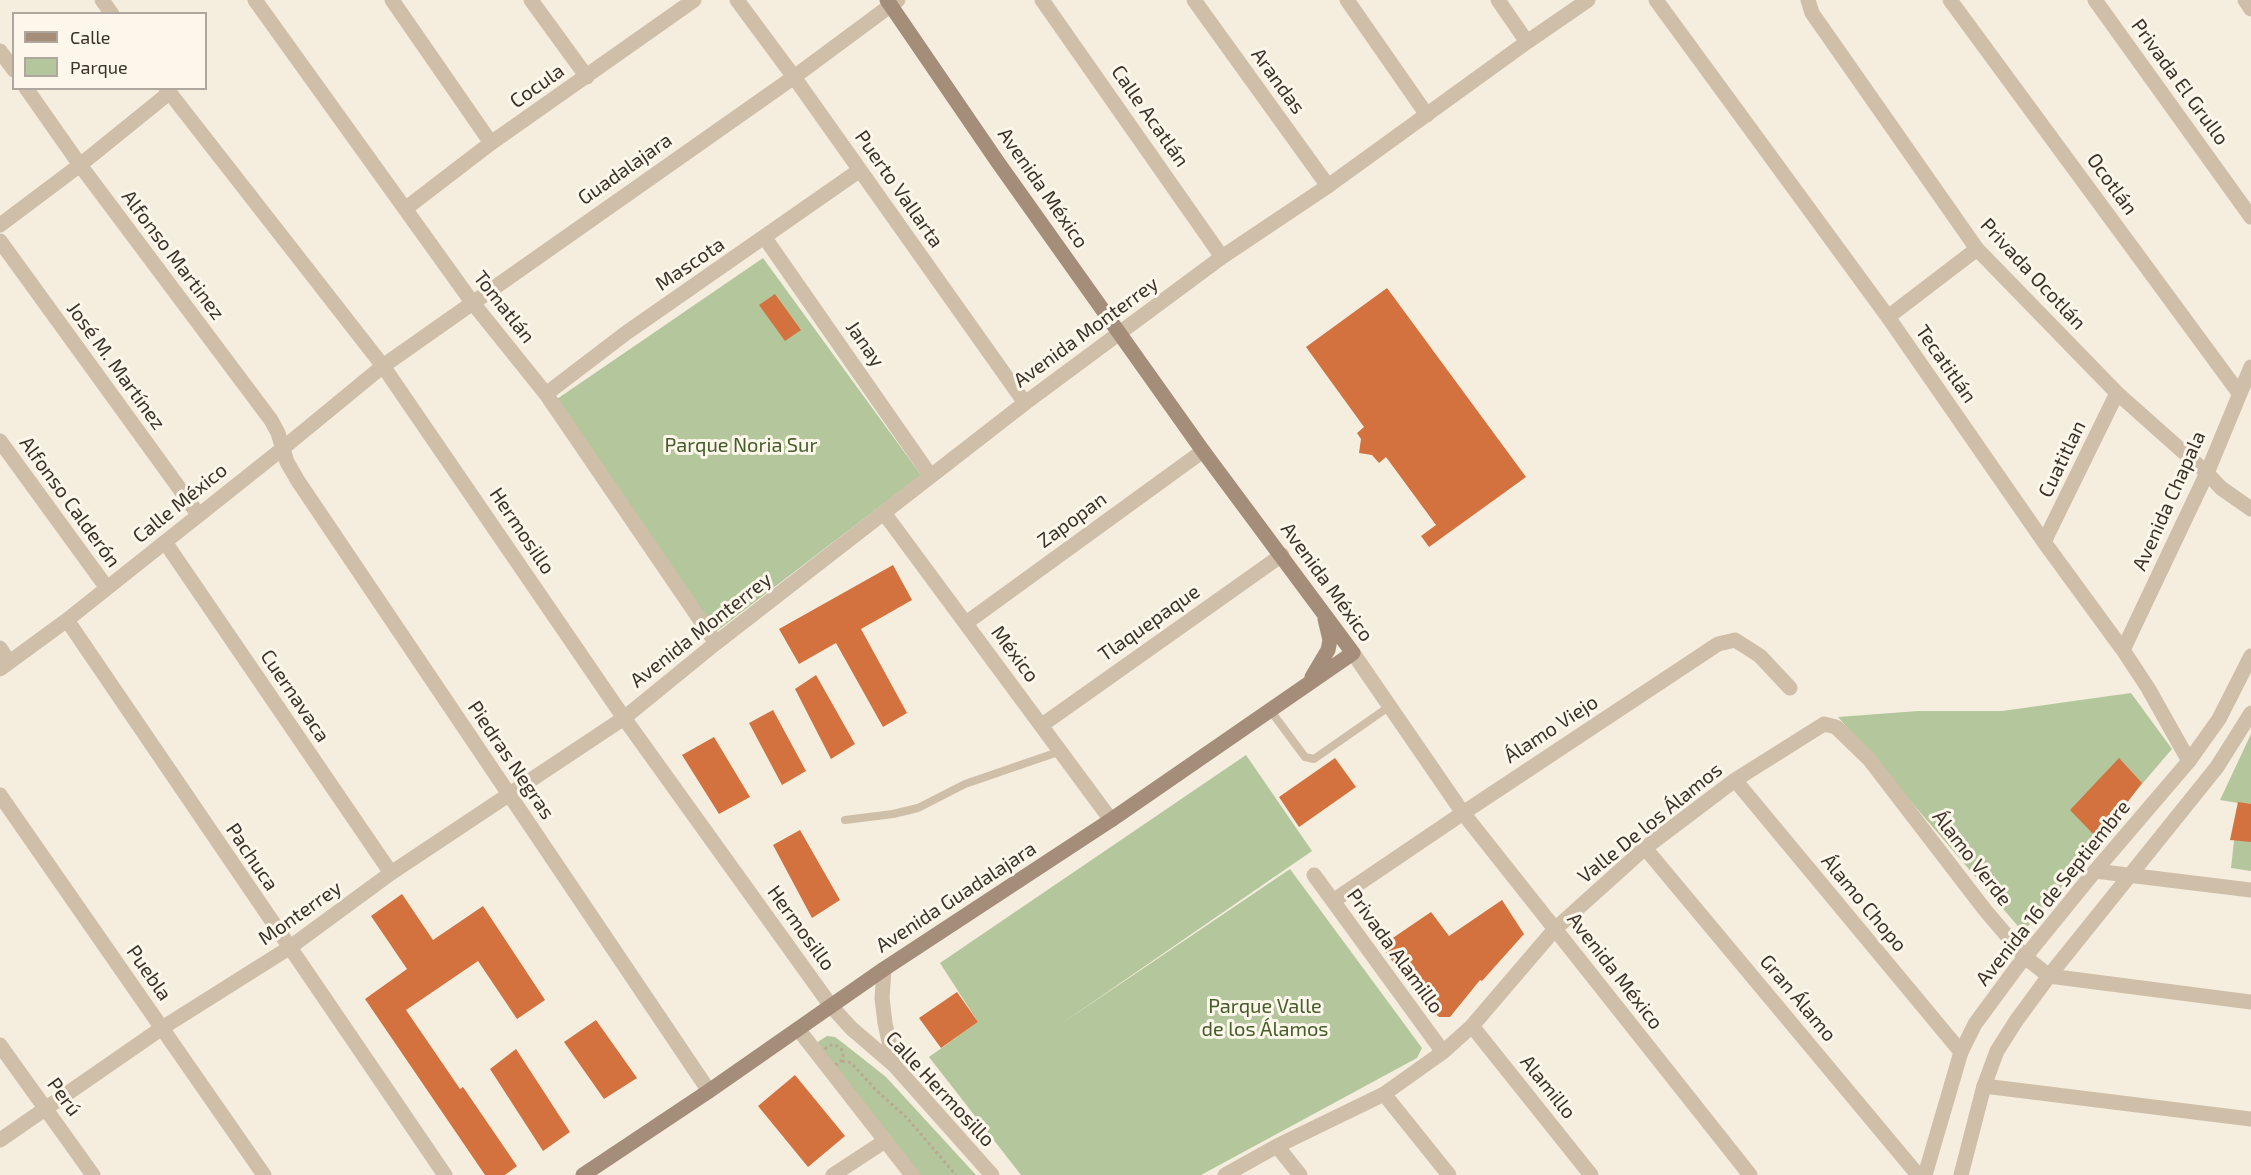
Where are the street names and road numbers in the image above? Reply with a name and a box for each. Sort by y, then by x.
street label: Privada El Grullo [2126,14,2234,150]
street label: Arandas [1246,43,1310,119]
street label: Cocula [505,59,569,113]
street label: Calle Acatlán [1106,60,1194,172]
street label: Avenida México [993,123,1093,253]
street label: Puerto Vallarta [850,126,948,252]
street label: Guadalajara [573,128,677,210]
street label: Ocotlán [2082,148,2142,220]
street label: Alfonso Martinez [116,185,230,325]
street label: Privada Ocotlán [1975,213,2091,335]
street label: Mascota [651,232,729,296]
street label: Tomatlán [468,266,540,348]
street label: Avenida Monterrey [1009,272,1163,392]
street label: José M. Martínez [62,298,170,434]
street label: Janay [841,316,889,372]
street label: Tecatitlán [1910,320,1982,408]
street label: Cuatitlan [2033,417,2091,501]
street label: Avenida Chapala [2127,427,2211,575]
street label: Alfonso Calderón [14,432,126,572]
street label: Calle México [128,458,232,548]
street label: Hermosillo [484,483,560,579]
street label: Zapopan [1033,487,1111,553]
street label: Avenida México [1276,518,1378,646]
street label: Avenida Monterrey [626,567,776,693]
street label: Tlaquepaque [1094,579,1204,667]
street label: México [986,621,1044,687]
street label: Cuernavaca [255,645,335,747]
street label: Álamo Viejo [1500,690,1602,768]
street label: Piedras Negras [463,696,559,824]
street label: Valle De los Álamos [1573,758,1727,888]
street label: Avenida 16 de Septiembre [1971,795,2135,991]
street label: Álamo Verde [1927,805,2017,911]
street label: Pachuca [221,819,283,895]
street label: Avenida Guadalajara [871,836,1041,958]
street label: Álamo Chopo [1816,849,1912,957]
street label: Monterrey [254,876,346,950]
street label: Hermosillo [762,881,840,975]
street label: Privada Alamillo [1342,884,1448,1018]
street label: Avenida México [1562,908,1668,1034]
street label: Puebla [121,941,177,1005]
street label: Gran Álamo [1755,950,1841,1046]
street label: Calle Hermosillo [880,1026,1000,1152]
street label: Alamillo [1515,1050,1581,1124]
street label: Perú [42,1073,86,1121]

